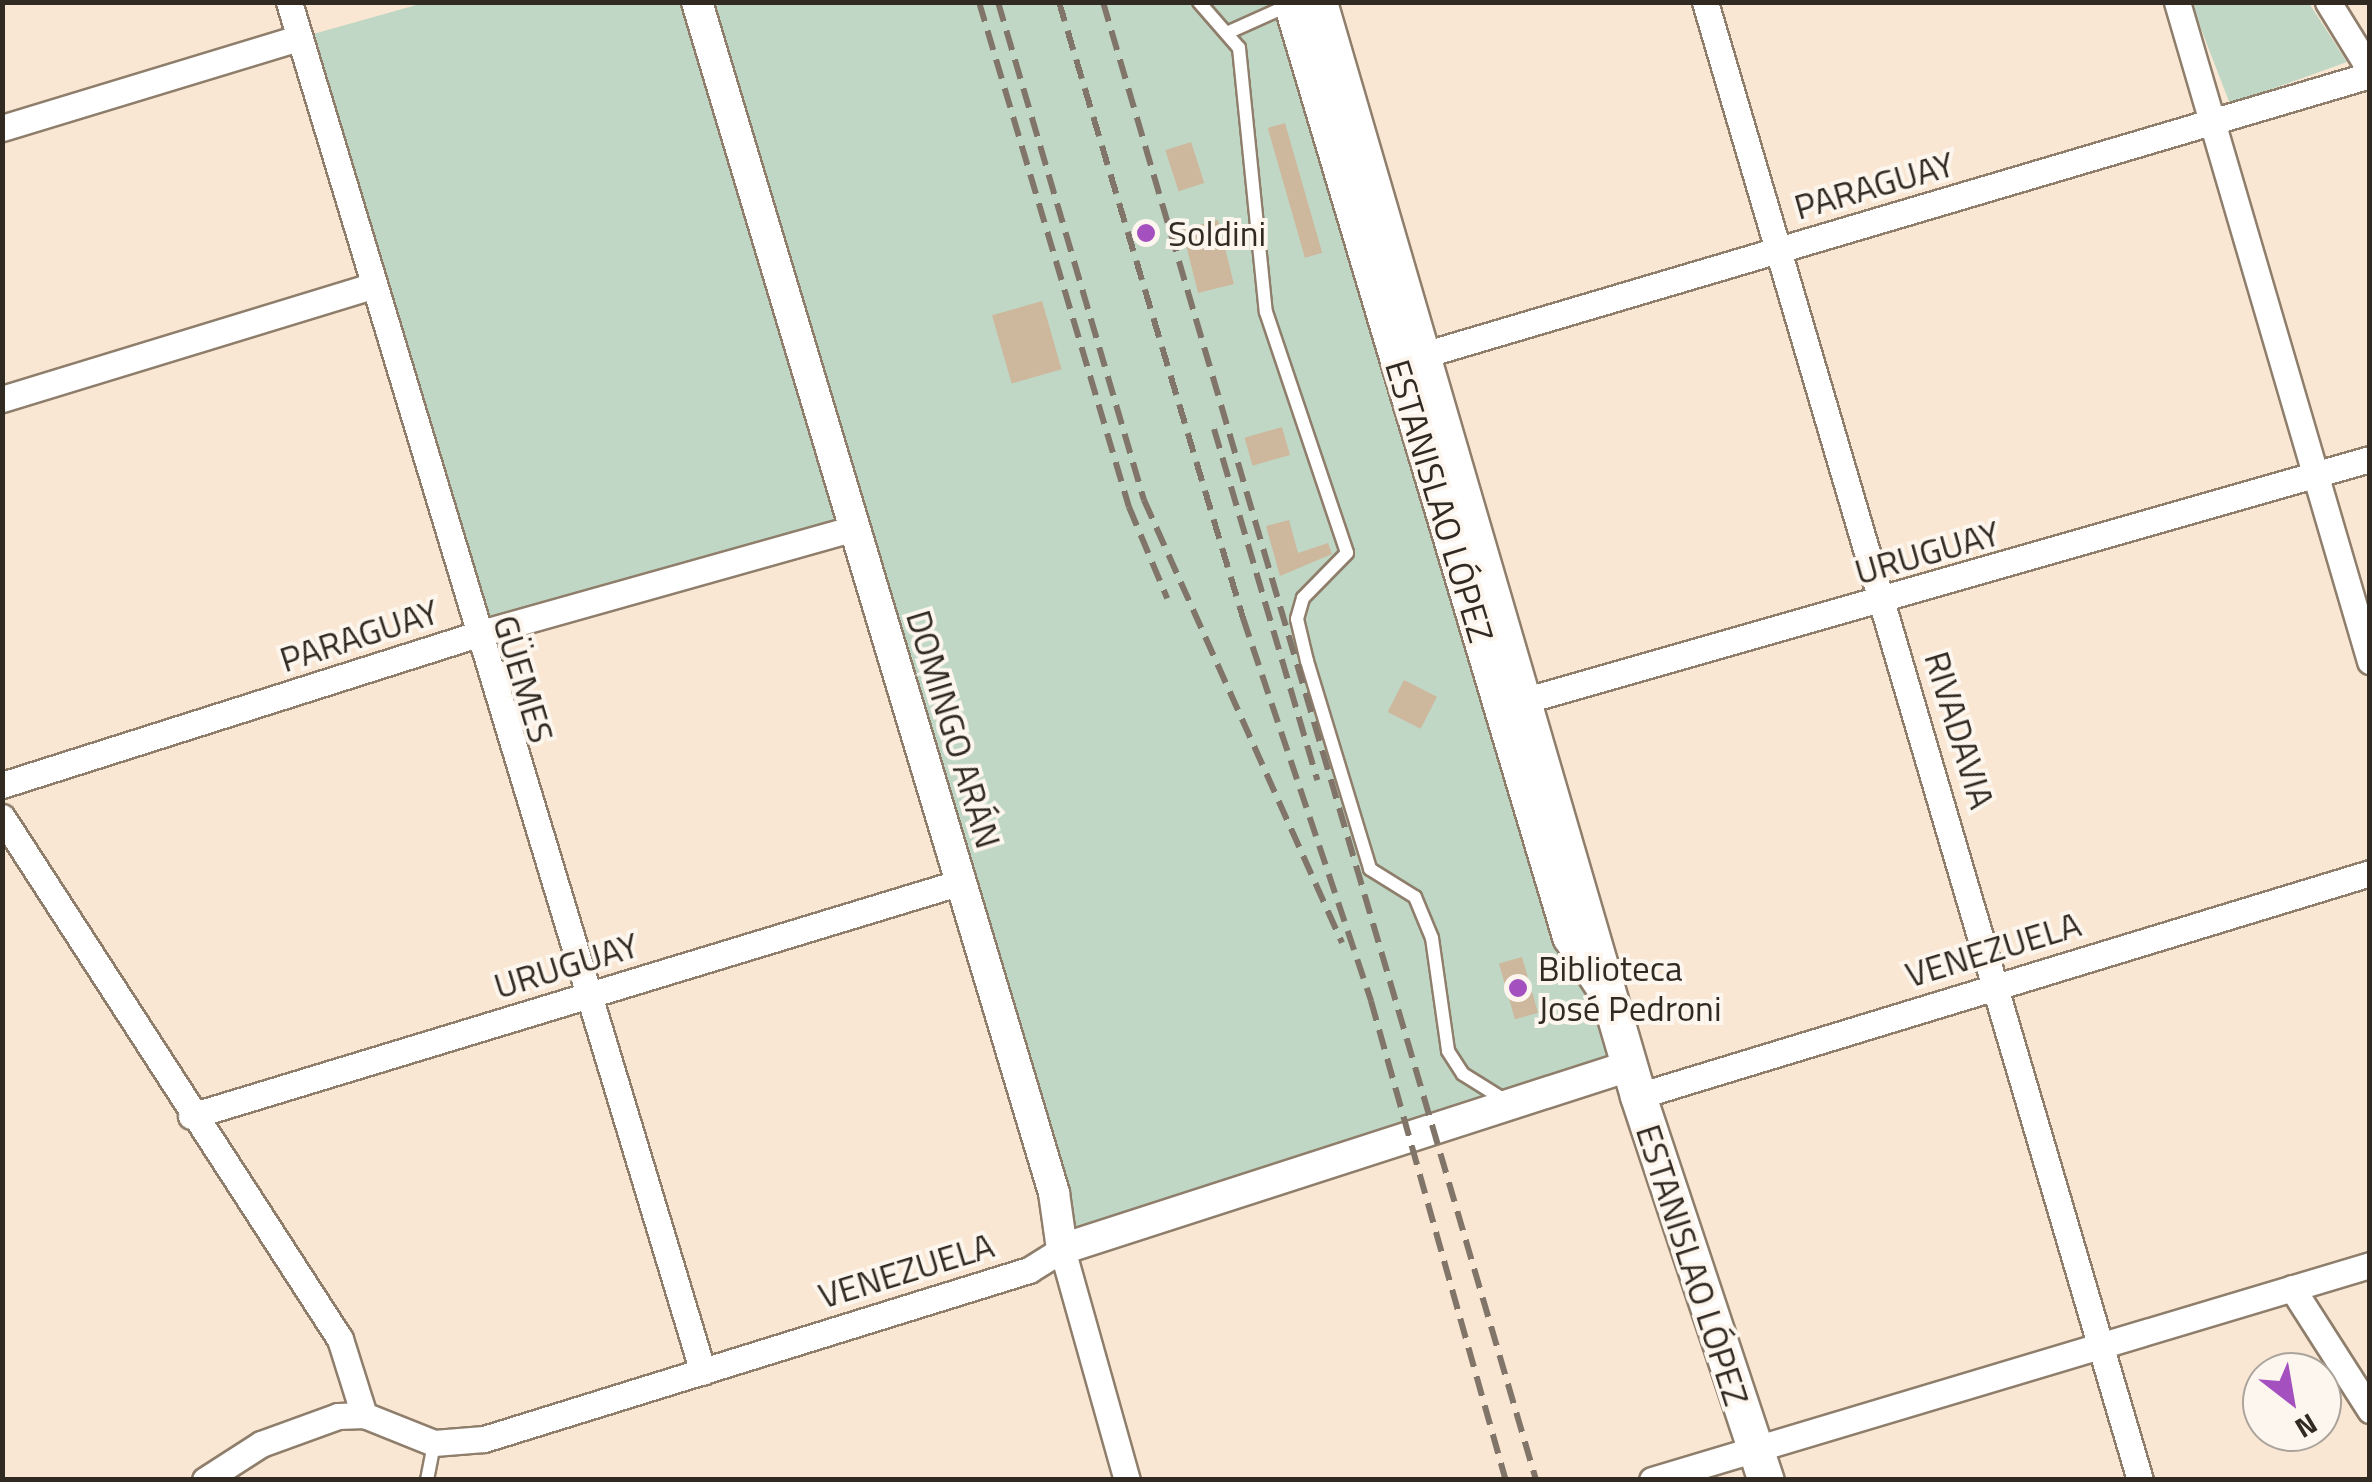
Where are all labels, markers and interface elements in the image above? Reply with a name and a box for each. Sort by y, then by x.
street label: PARAGUAY [1789,142,1959,228]
place label: Soldini [1168,212,1266,254]
marker: Soldini [1133,220,1159,246]
street label: ESTANISLAO LÓPEZ [1377,355,1503,647]
street label: URUGUAY [1850,511,2004,593]
street label: PARAGUAY [274,590,444,680]
street label: DOMINGO ARÁN [898,605,1010,853]
street label: GÜEMES [485,610,563,748]
street label: RIVADAVIA [1916,646,2004,814]
street label: VENEZUELA [1900,902,2086,996]
street label: URUGUAY [489,923,643,1007]
place label: Biblioteca José Pedroni [1538,947,1722,1029]
marker: Biblioteca José Pedroni [1507,977,1529,999]
street label: ESTANISLAO LÓPEZ [1628,1119,1758,1411]
street label: VENEZUELA [813,1223,999,1317]
north arrow [2242,1352,2342,1452]
text: N [2287,1403,2326,1450]

